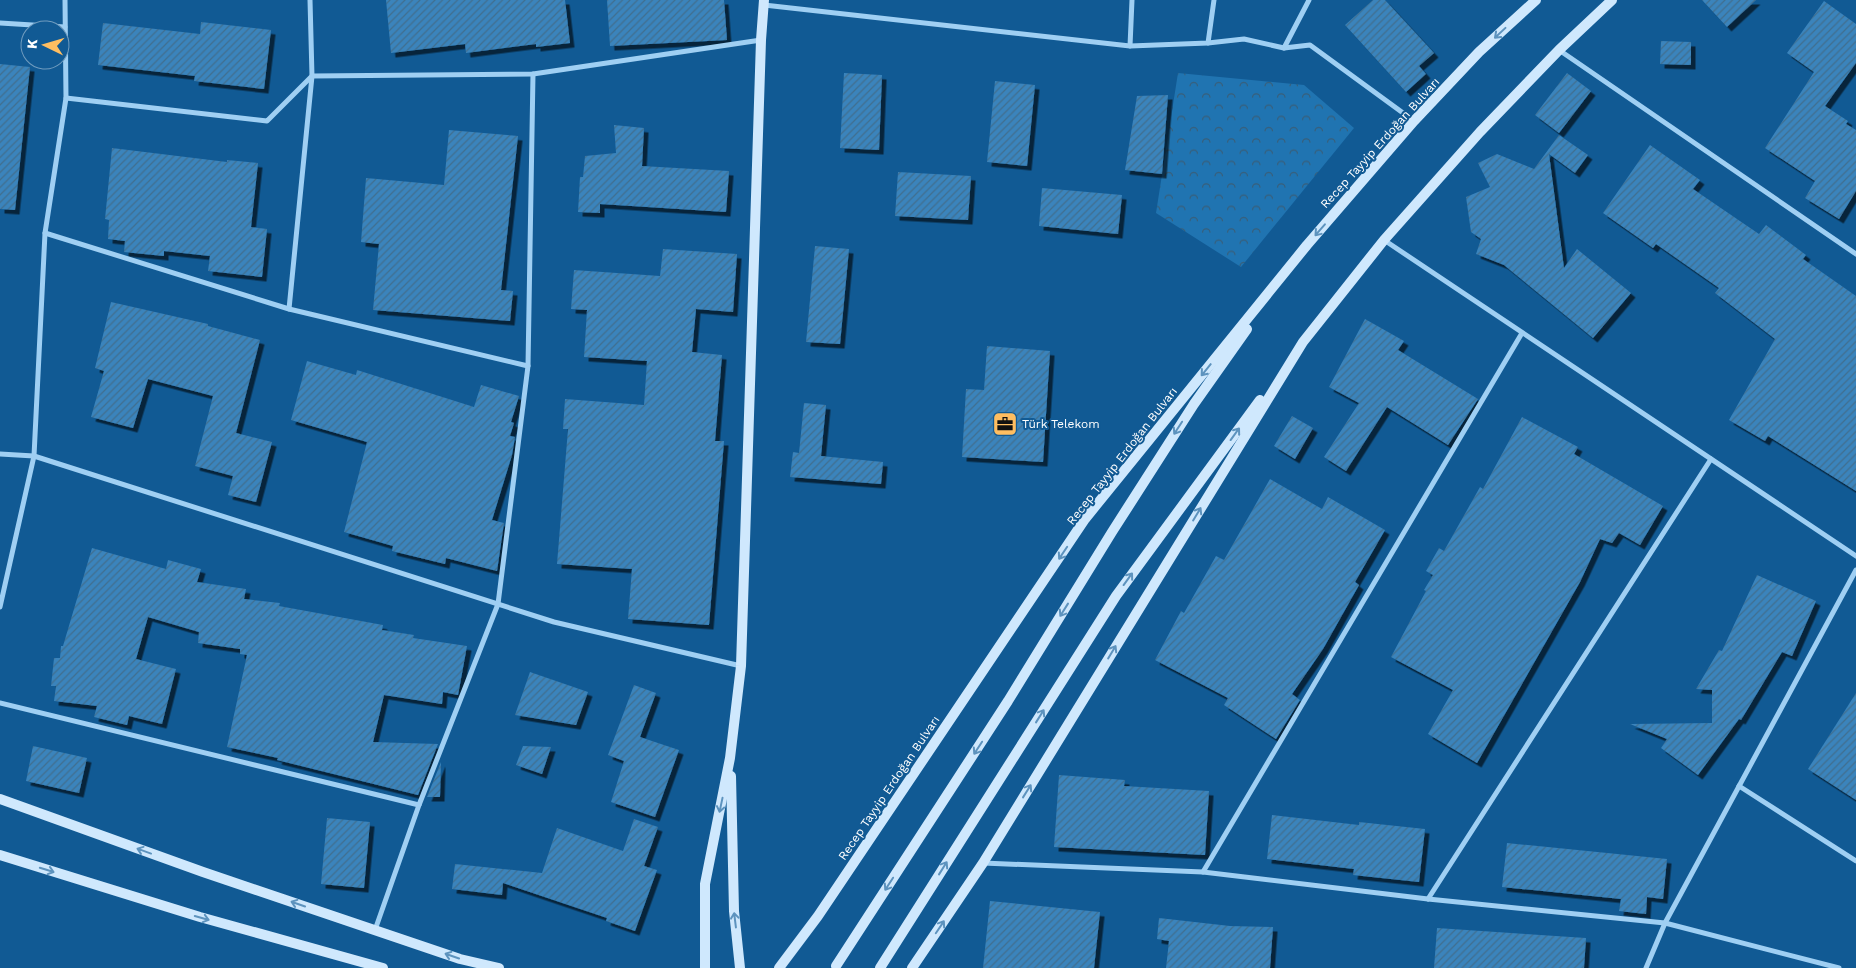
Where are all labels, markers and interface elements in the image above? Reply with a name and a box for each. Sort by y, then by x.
north arrow [20,20,70,70]
one-way arrow [1494,27,1507,39]
text: K [24,38,40,49]
street label: Recep Tayyip Erdoğan Bulvarı [1318,75,1442,211]
one-way arrow [1314,223,1325,236]
one-way arrow [1200,363,1211,376]
street label: Recep Tayyip Erdoğan Bulvarı [1064,384,1180,528]
office icon: Türk Telekom [992,411,1018,437]
place label: Türk Telekom [1022,417,1100,431]
one-way arrow [1173,420,1183,434]
one-way arrow [1230,427,1240,441]
one-way arrow [1193,507,1203,521]
one-way arrow [1058,545,1068,559]
one-way arrow [1123,573,1133,587]
one-way arrow [1058,602,1068,616]
one-way arrow [1108,646,1118,660]
one-way arrow [1035,709,1045,723]
street label: Recep Tayyip Erdoğan Bulvarı [835,713,943,863]
one-way arrow [972,740,982,754]
one-way arrow [1023,784,1033,798]
one-way arrow [715,797,725,813]
one-way arrow [137,846,153,855]
one-way arrow [939,861,949,875]
one-way arrow [38,865,54,875]
one-way arrow [884,877,895,891]
one-way arrow [291,899,306,908]
one-way arrow [730,912,740,928]
one-way arrow [193,913,209,923]
one-way arrow [935,921,945,935]
one-way arrow [445,951,460,960]

